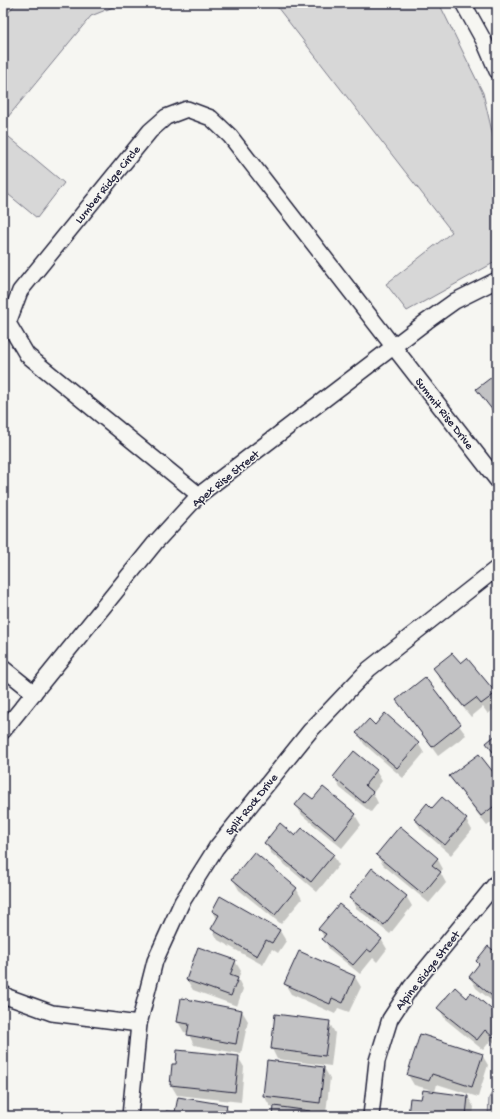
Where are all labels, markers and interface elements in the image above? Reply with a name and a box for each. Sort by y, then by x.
street label: Lumber Ridge Circle [73,143,145,227]
street label: Summit Rise Drive [411,376,476,453]
street label: Apex Rise Street [190,447,264,511]
street label: Split Rock Drive [223,771,282,839]
street label: Alpine Ridge Street [393,928,465,1014]

